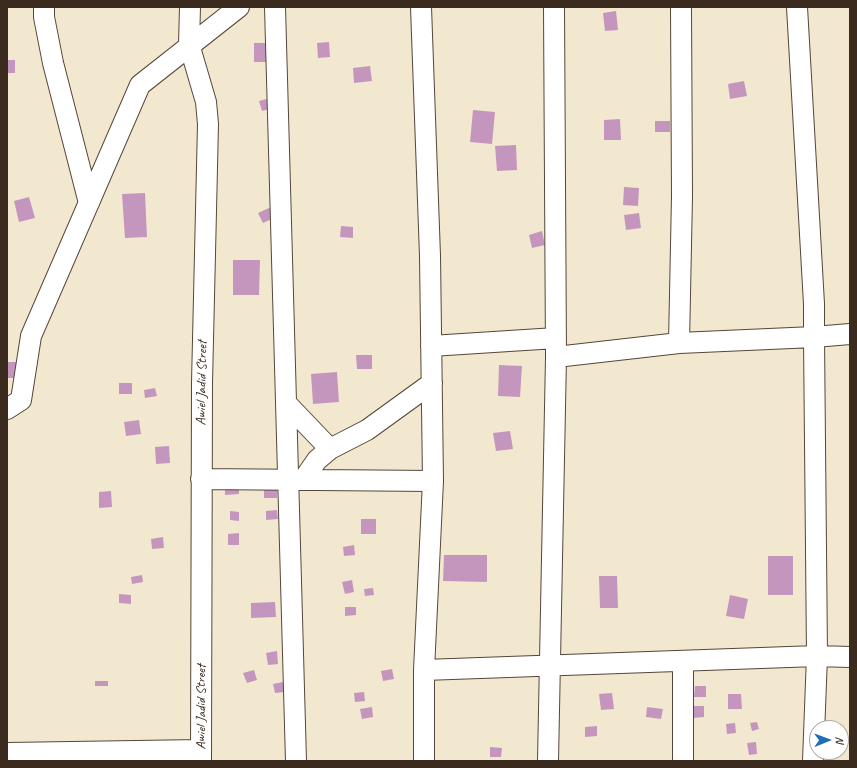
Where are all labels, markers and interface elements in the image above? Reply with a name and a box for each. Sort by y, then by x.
street label: Awiel Jadid Street [193,340,211,426]
street label: Awiel Jadid Street [193,664,209,750]
north arrow [809,720,849,760]
text: N [833,736,847,743]

